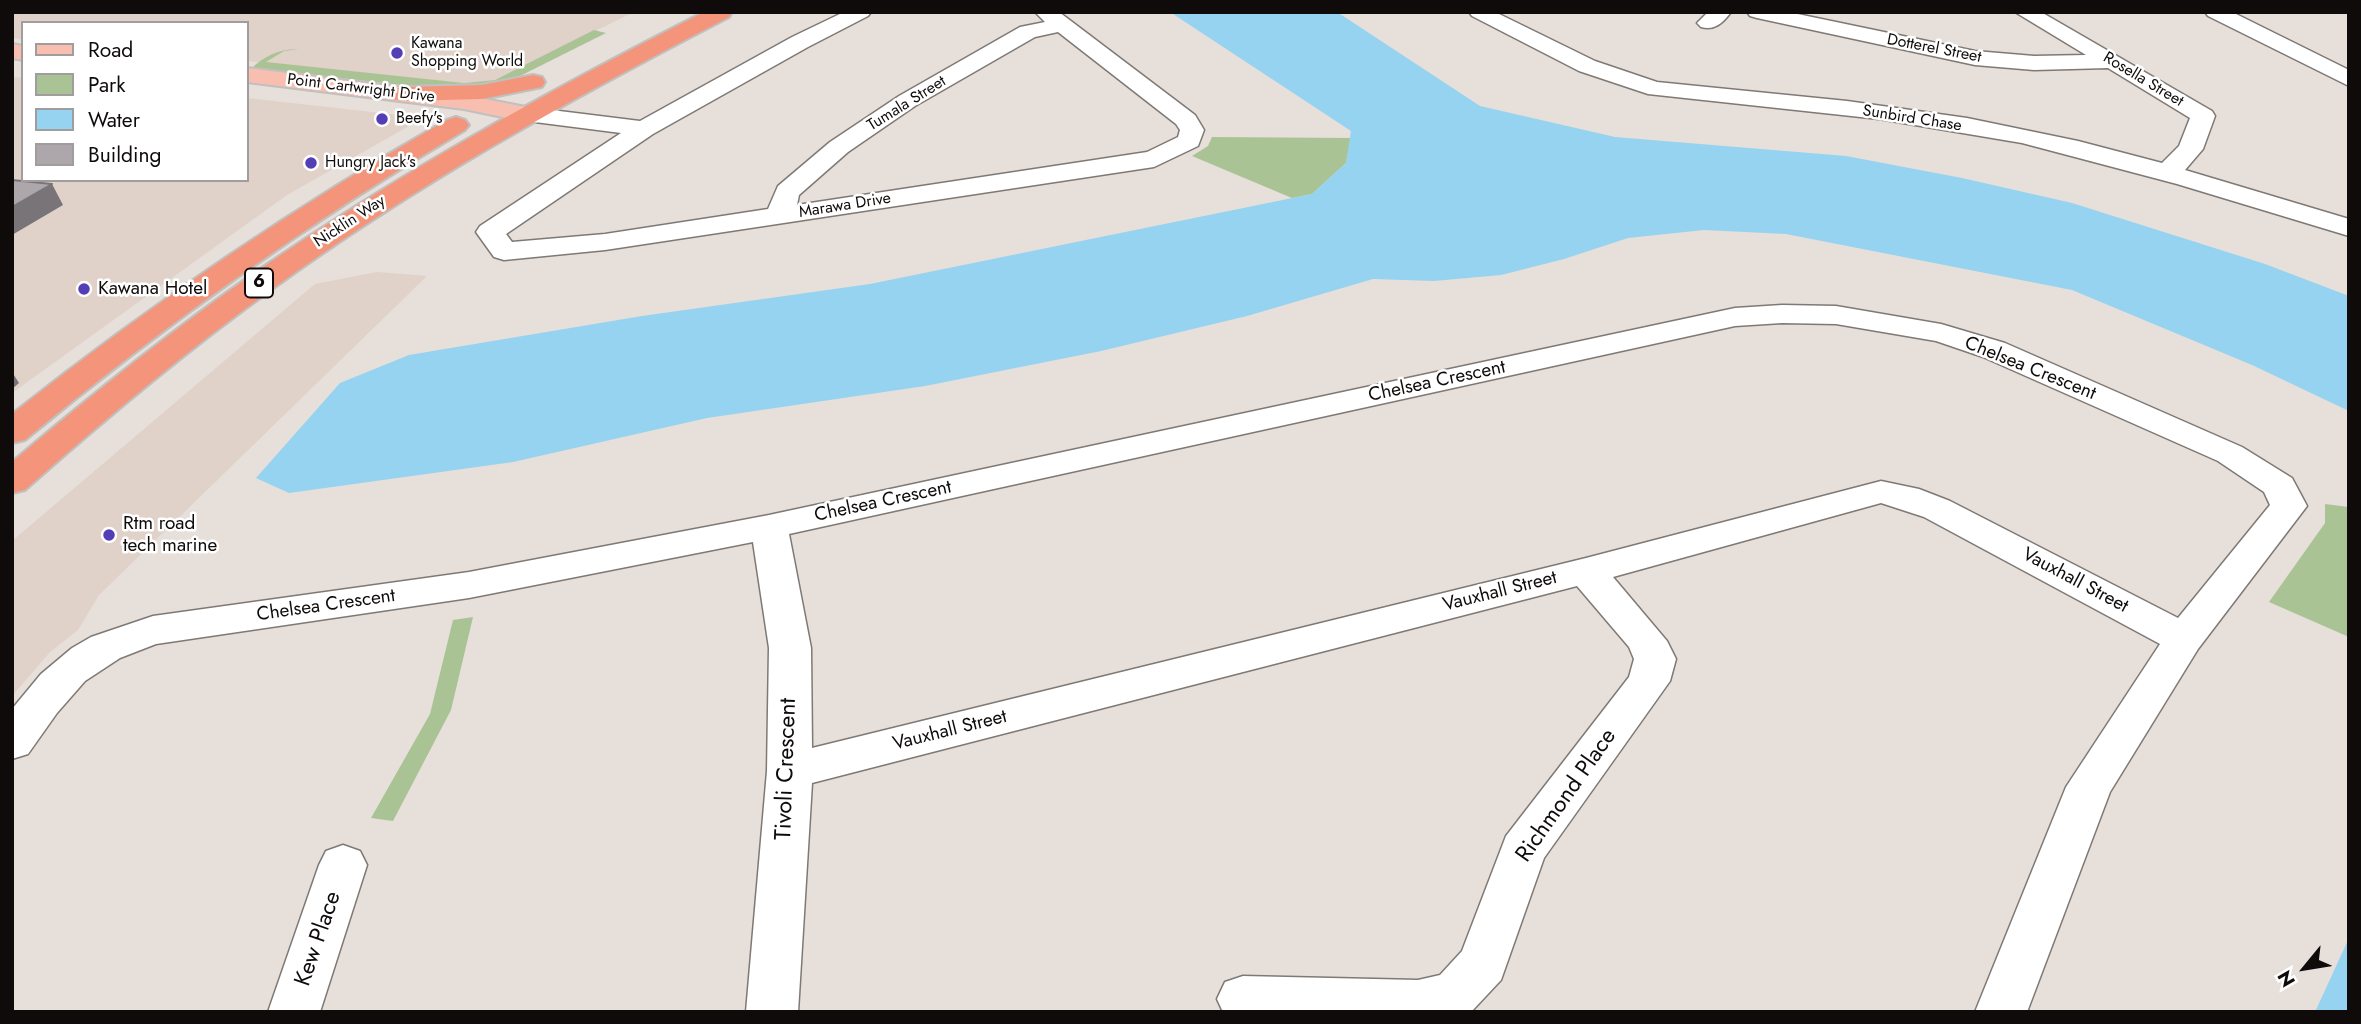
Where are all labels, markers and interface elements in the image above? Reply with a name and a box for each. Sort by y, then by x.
legend [21,21,248,182]
street label: Dotterel Street [1885,30,1983,68]
place label: Kawana Shopping World [411,34,523,72]
text: Road [88,35,133,65]
marker: Kawana Shopping World [389,45,405,61]
street label: Rosella Street [2099,48,2187,112]
text: Park [88,70,125,100]
street label: Point Cartwright Drive [286,70,436,108]
street label: Tumala Street [864,72,950,136]
street label: Sunbird Chase [1861,102,1963,136]
text: Water [88,105,140,135]
place label: Beefy's [396,109,442,129]
marker: Beefy's [374,111,390,127]
text: Building [88,140,161,170]
place label: Hungry Jack's [325,153,416,173]
marker: Hungry Jack's [303,155,319,171]
street label: Marawa Drive [798,189,892,223]
street label: Nicklin Way [311,192,389,252]
road number: 6 [245,268,273,298]
place label: Kawana Hotel [98,278,207,300]
marker: Kawana Hotel [76,281,92,297]
street label: Chelsea Crescent [1961,332,2099,406]
street label: Chelsea Crescent [1366,356,1508,408]
street label: Chelsea Crescent [812,476,954,528]
place label: Rtm road tech marine [123,513,217,557]
marker: Rtm road tech marine [101,527,117,543]
street label: Vauxhall Street [2018,544,2132,618]
street label: Vauxhall Street [1441,567,1559,617]
street label: Chelsea Crescent [255,585,397,627]
street label: Tivoli Crescent [771,698,803,840]
street label: Vauxhall Street [891,706,1009,756]
street label: Richmond Place [1511,724,1623,868]
street label: Kew Place [290,888,348,990]
north arrow [2270,933,2340,1003]
text: N [2271,965,2302,992]

